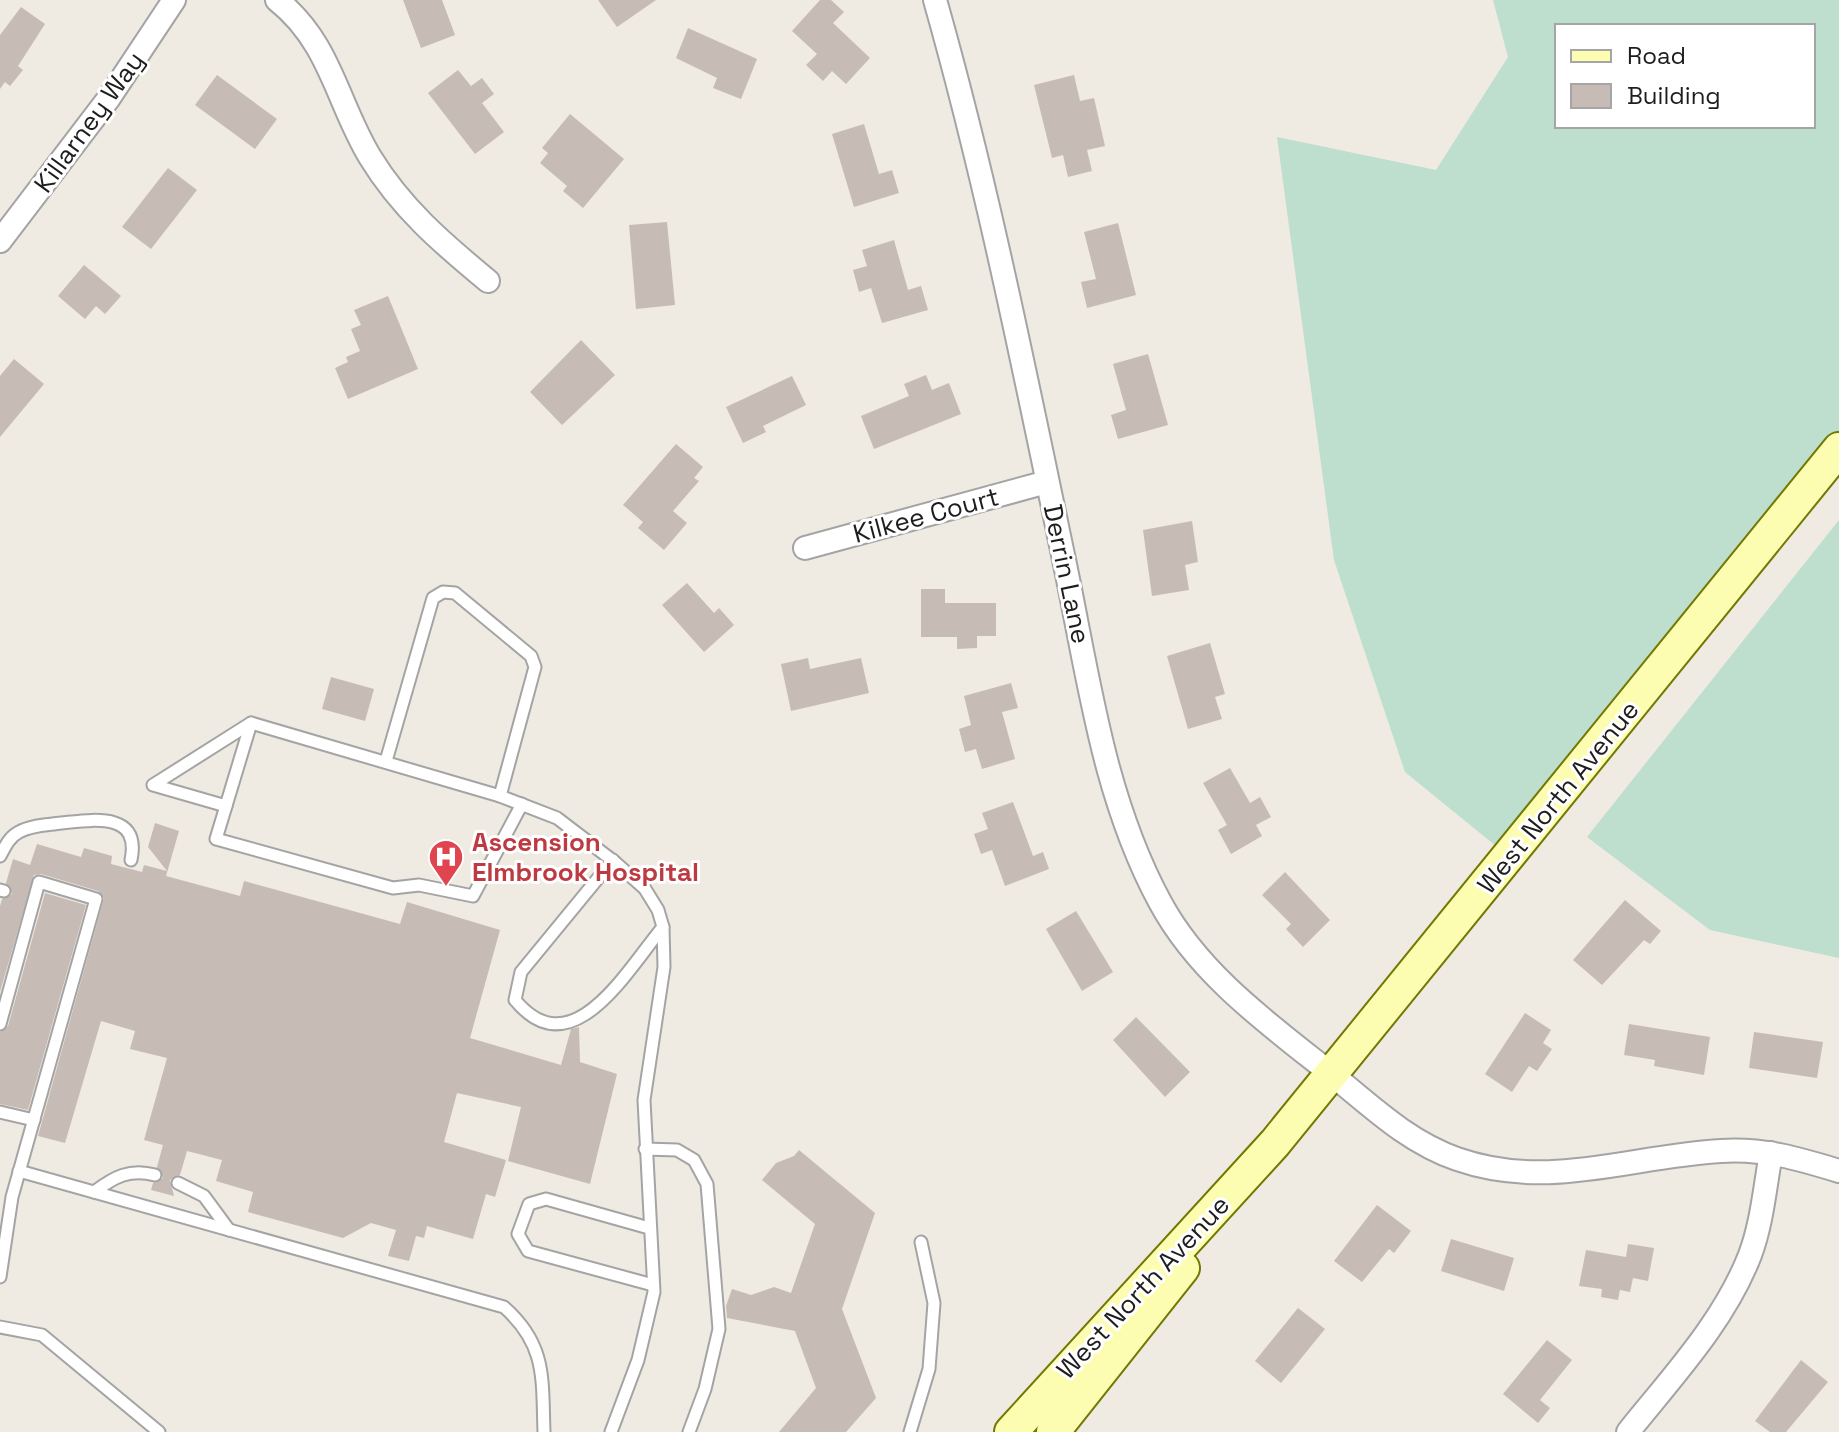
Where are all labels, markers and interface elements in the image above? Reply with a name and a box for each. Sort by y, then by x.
legend [1555,24,1815,128]
text: Road [1627,40,1686,71]
street label: Killarney Way [26,45,152,199]
text: Building [1627,80,1721,111]
street label: Kilkee Court [849,479,1003,551]
street label: Derrin Lane [1036,501,1098,647]
street label: West North Avenue [1470,693,1646,901]
place label: Ascension Elmbrook Hospital [472,825,699,889]
hospital icon: Ascension Elmbrook Hospital [427,838,465,888]
street label: West North Avenue [1049,1188,1237,1386]

